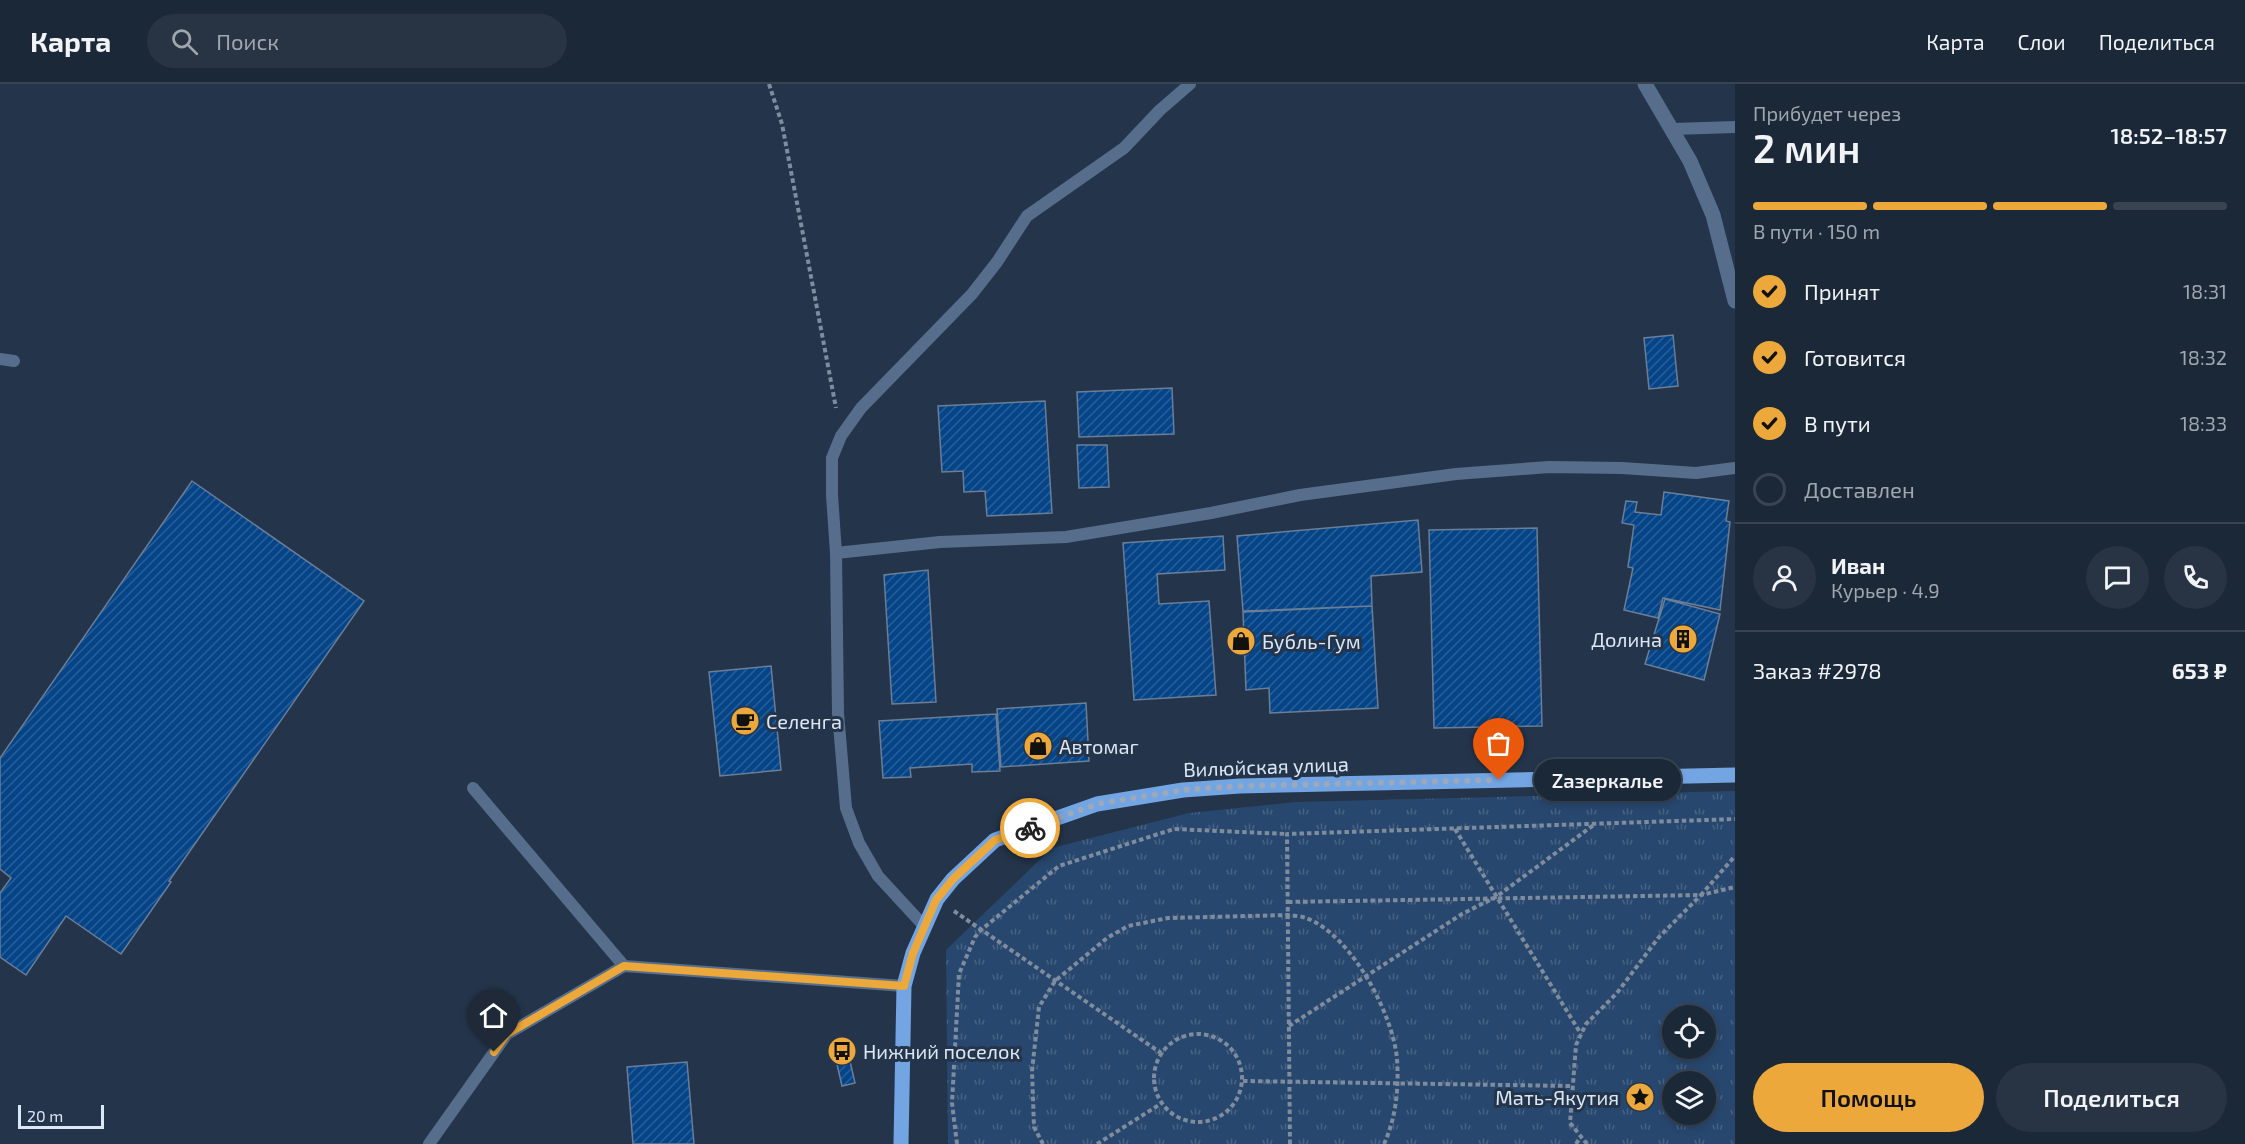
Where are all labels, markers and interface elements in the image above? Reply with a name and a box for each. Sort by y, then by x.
search box [147,14,567,68]
text: Карта [30,24,111,58]
icon: search [168,25,201,58]
text: Поиск [216,28,279,54]
text: Карта [1926,29,1985,54]
text: Слои [2018,29,2066,54]
text: Поделиться [2099,29,2215,54]
text: Прибудет через [1753,101,1901,125]
text: 18:52–18:57 [2111,122,2227,148]
text: 2 мин [1753,124,1860,171]
text: В пути · 150 m [1753,219,1880,243]
icon: check [1753,275,1786,308]
text: Принят [1804,278,1880,304]
text: 18:31 [2183,279,2227,303]
icon: check [1753,341,1786,374]
text: Готовится [1804,344,1906,370]
text: 18:32 [2180,345,2227,369]
icon: check [1753,407,1786,440]
text: В пути [1804,410,1871,436]
text: 18:33 [2180,411,2227,435]
text: Доставлен [1804,476,1915,502]
button: person [1753,546,1816,609]
button: chat [2086,546,2149,609]
button: phone [2164,546,2227,609]
text: Иван [1831,552,1885,578]
text: Курьер · 4.9 [1831,578,1940,602]
building icon: Долина [1667,623,1699,655]
shop icon: Бубль-Гум [1225,625,1257,657]
place label: Долина [1591,627,1662,651]
place label: Бубль-Гум [1262,629,1361,654]
text: Заказ #2978 [1753,657,1882,683]
text: 653 ₽ [2172,657,2227,683]
cafe icon: Селенга [729,705,761,737]
place label: Селенга [766,709,842,733]
pin [1473,718,1524,780]
icon: bag [1482,727,1515,760]
shop icon: Автомаг [1022,730,1054,762]
place label: Автомаг [1059,734,1139,758]
street label: Вилюйская улица [1183,751,1349,782]
callout: Zазеркалье [1535,759,1682,801]
text: Zазеркалье [1552,768,1663,792]
courier [1000,798,1060,858]
icon: bike [1014,812,1047,845]
pin [468,990,519,1052]
icon: home [477,999,510,1032]
map controls [1662,1005,1716,1125]
button: locate [1662,1005,1716,1059]
bus stop icon: Нижний поселок [826,1035,858,1067]
place label: Нижний поселок [863,1039,1021,1063]
button: Помощь [1753,1063,1984,1132]
button: Поделиться [1996,1063,2227,1132]
button: layers [1662,1071,1716,1125]
place icon: Мать-Якутия [1624,1081,1656,1113]
place label: Мать-Якутия [1495,1085,1619,1110]
scale bar [18,1102,104,1130]
text: 20 m [27,1106,63,1125]

